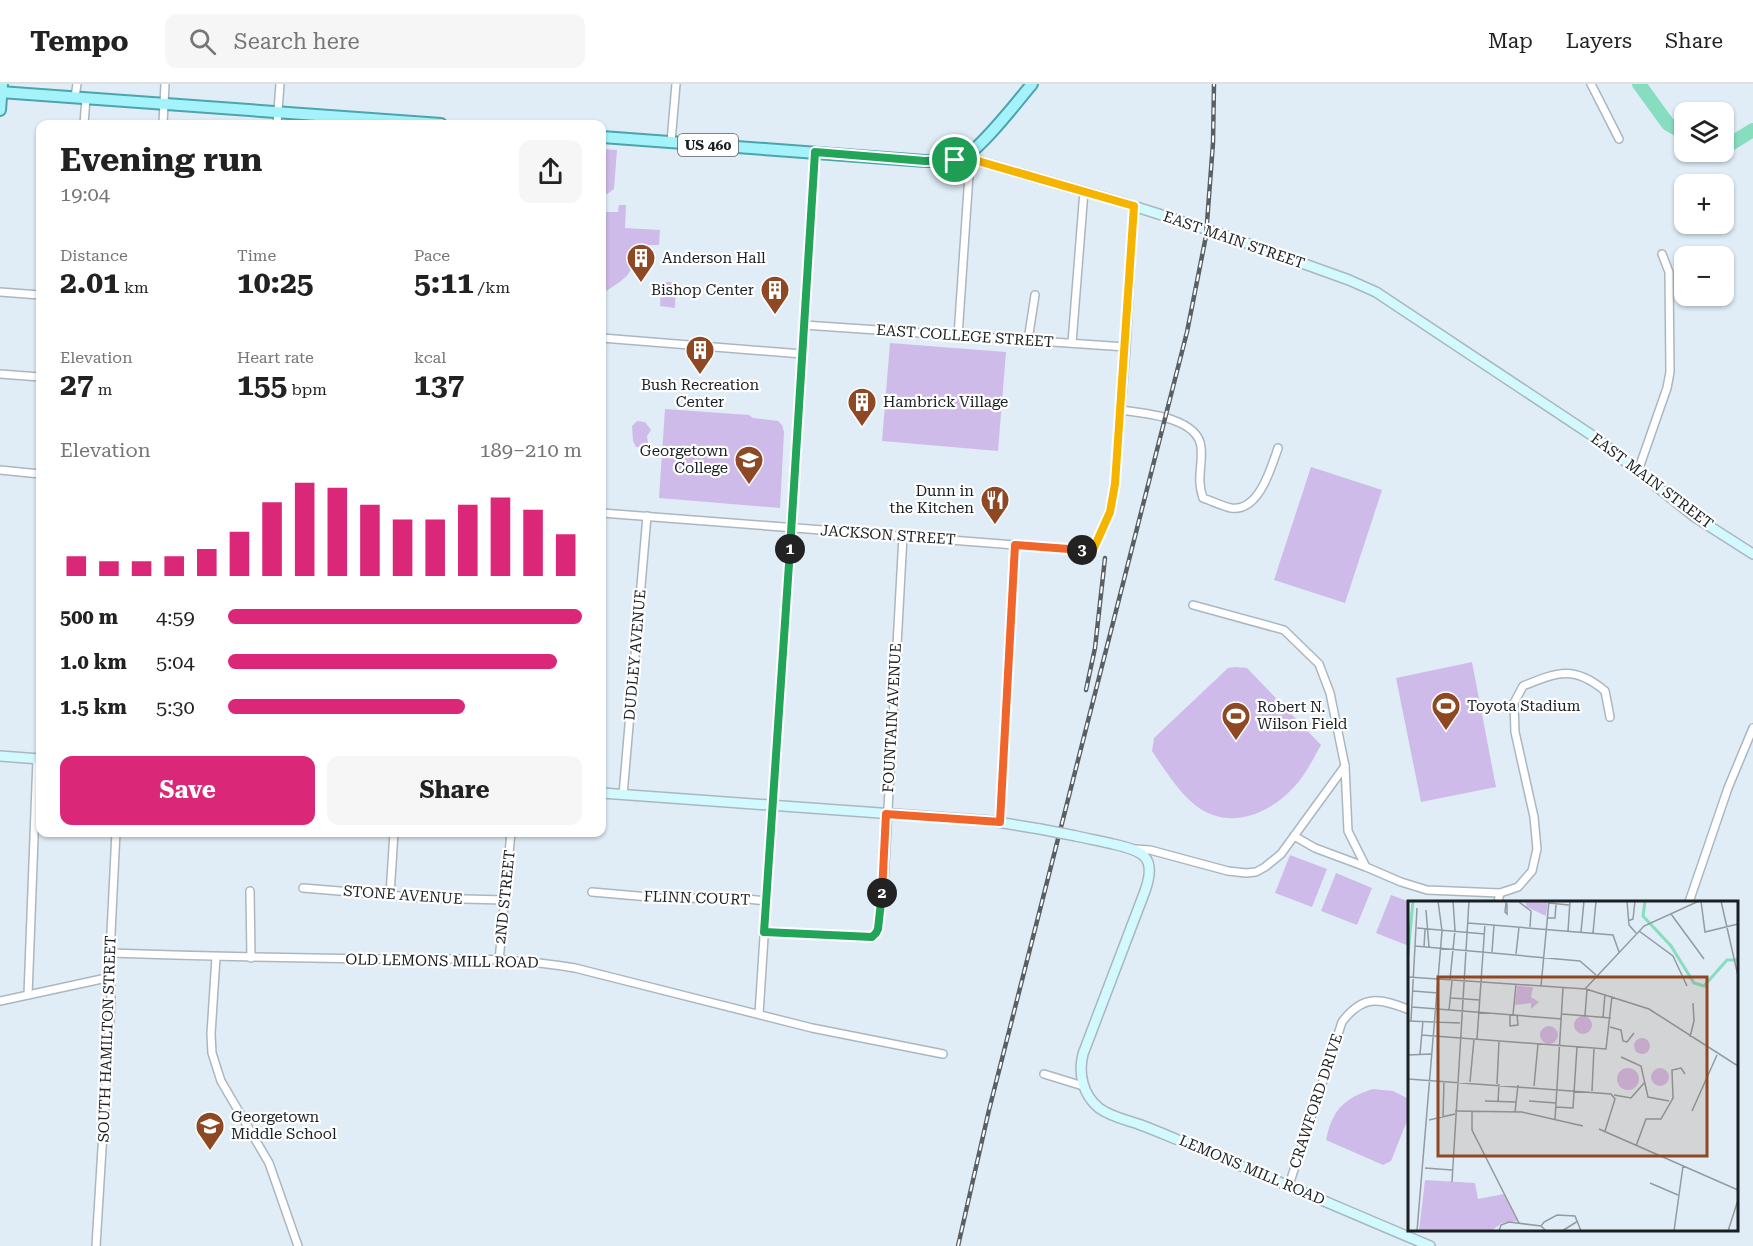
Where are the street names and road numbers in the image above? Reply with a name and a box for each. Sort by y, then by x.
road number: US 460 [678,134,738,156]
street label: EAST MAIN STREET [1161,207,1307,273]
street label: EAST COLLEGE STREET [876,321,1054,351]
street label: EAST MAIN STREET [1587,429,1717,533]
street label: JACKSON STREET [820,521,956,549]
street label: DUDLEY AVENUE [620,589,650,721]
street label: FOUNTAIN AVENUE [879,643,905,793]
street label: 2ND STREET [491,849,519,945]
street label: STONE AVENUE [343,882,463,908]
street label: FLINN COURT [643,887,751,909]
street label: SOUTH HAMILTON STREET [94,935,120,1143]
street label: OLD LEMONS MILL ROAD [345,950,539,972]
street label: CRAWFORD DRIVE [1286,1031,1346,1171]
street label: LEMONS MILL ROAD [1176,1131,1328,1209]

